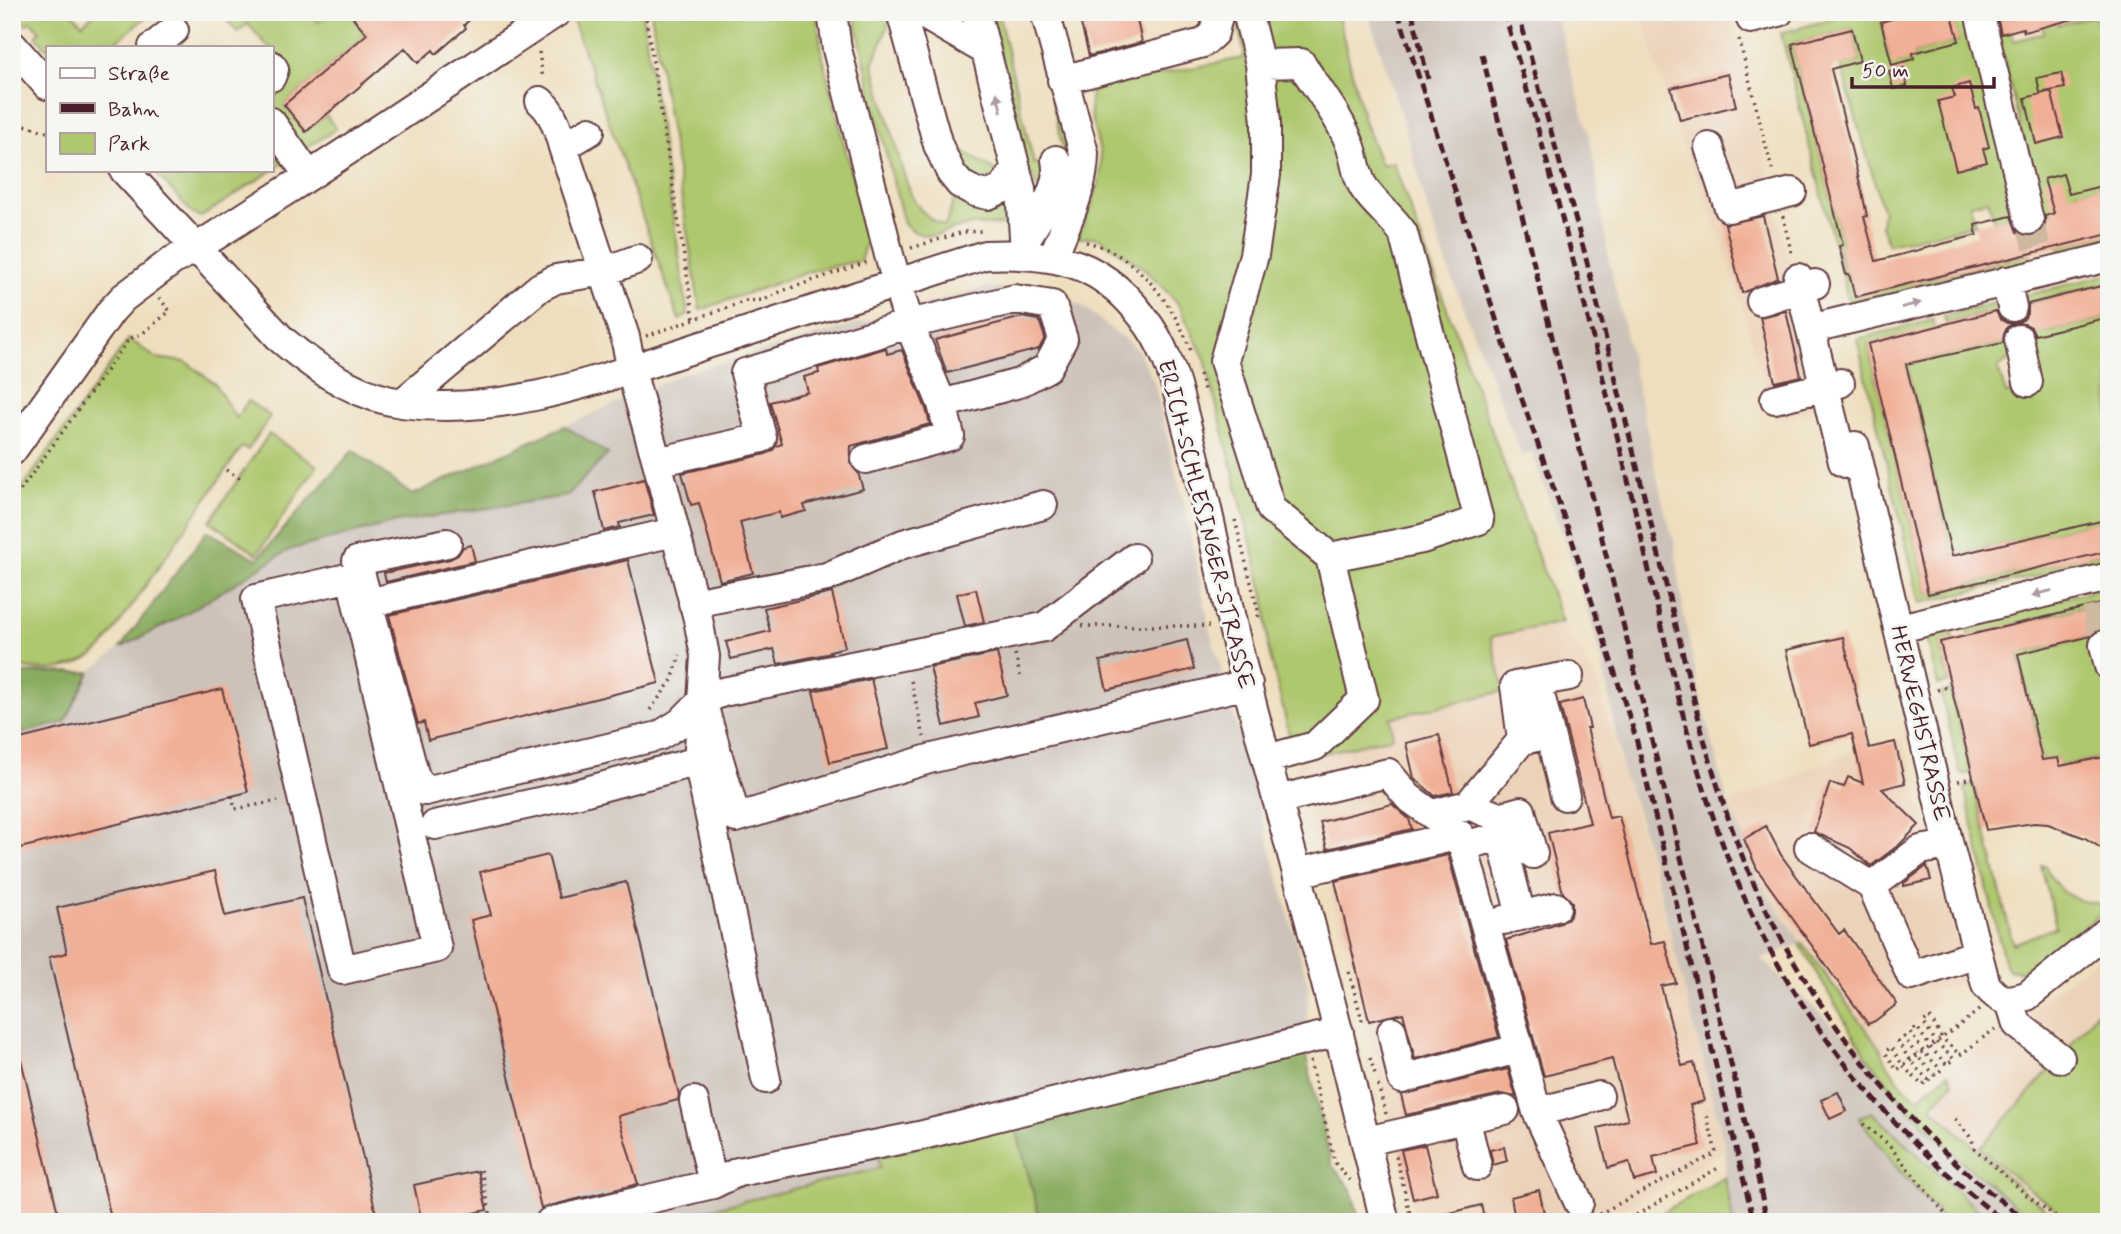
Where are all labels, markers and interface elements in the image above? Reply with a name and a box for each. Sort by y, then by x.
legend [46,46,273,172]
scale bar [1852,46,1993,90]
text: 50 m [1862,57,1909,85]
text: Straße [108,60,170,88]
one-way arrow [993,91,1004,113]
text: Bahn [108,96,160,124]
text: Park [108,130,150,158]
one-way arrow [1900,299,1922,310]
street label: ERICH-SCHLESINGER-STRASSE [1150,357,1261,692]
one-way arrow [2031,588,2053,599]
street label: HERWEGHSTRASSE [1882,622,1956,824]

